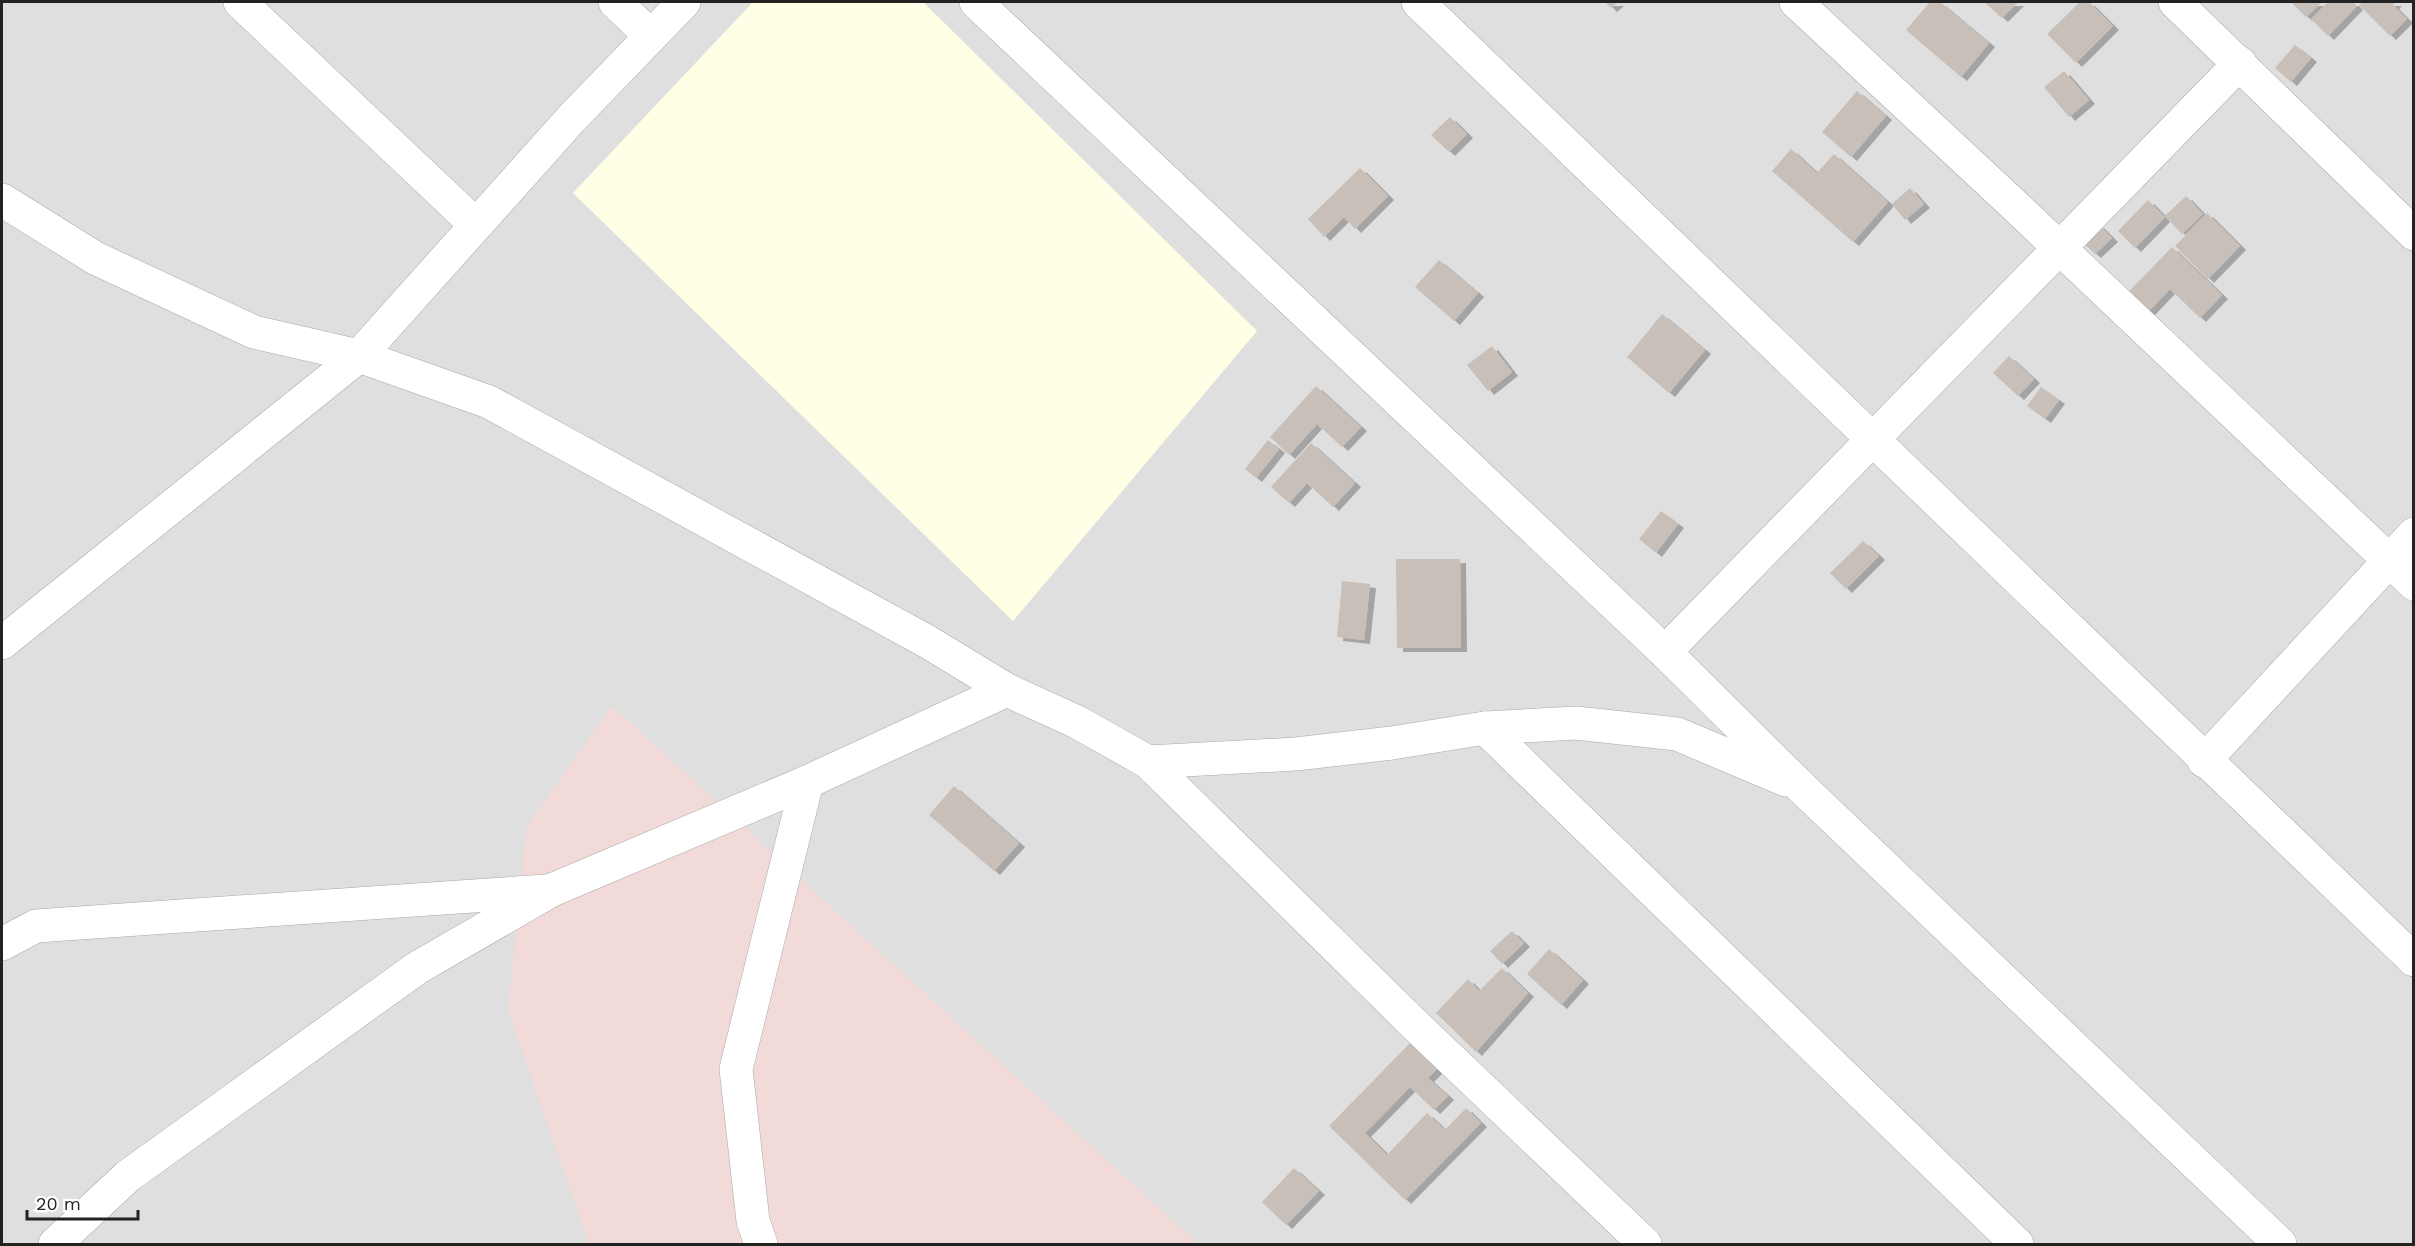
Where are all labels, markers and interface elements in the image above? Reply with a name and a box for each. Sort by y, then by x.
scale bar [27,1183,138,1221]
text: 20 m [36,1193,81,1214]

